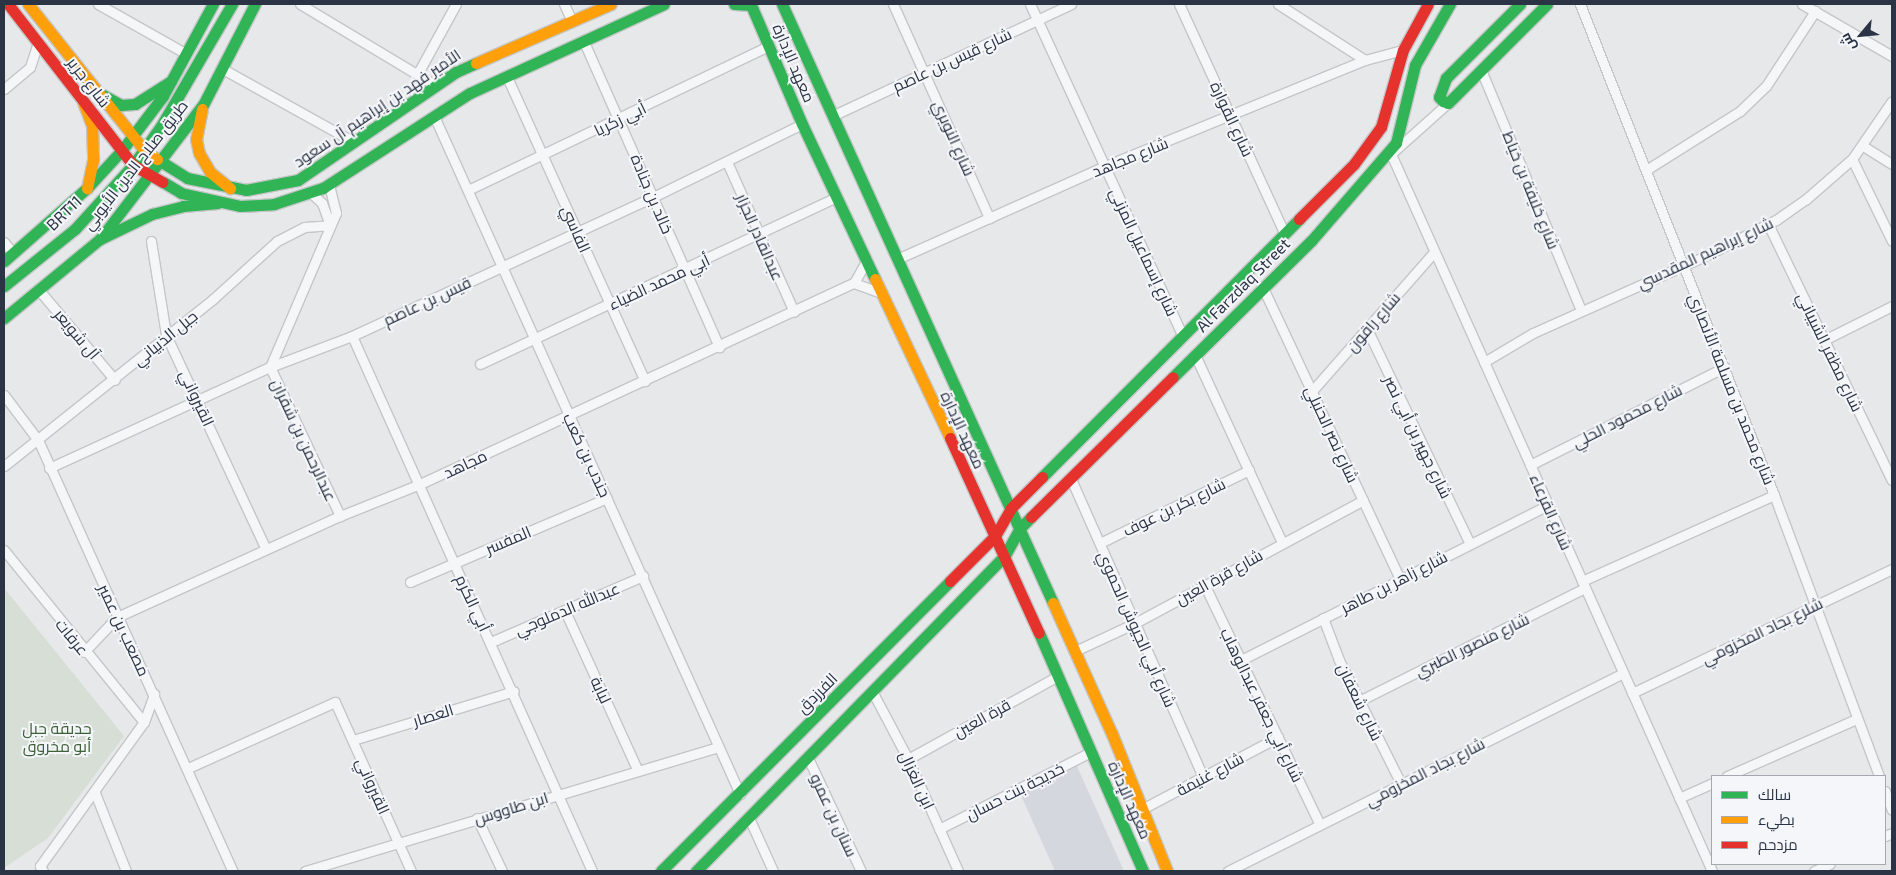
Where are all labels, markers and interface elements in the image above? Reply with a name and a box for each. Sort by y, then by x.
north arrow [1836,10,1886,60]
street label: معهد الإدارة [769,21,819,105]
street label: شارع قيس بن عاصم [889,24,1015,96]
text: ش [1836,30,1859,54]
street label: الأمير فهد بن إبراهيم آل سعود [290,45,464,171]
street label: شارع جرير [63,53,115,111]
street label: شارع القوارة [1206,78,1258,160]
street label: طريق صلاح الدين الأيوبي [78,96,192,234]
street label: شارع النويري [929,97,979,179]
street label: أبي زكريا [591,98,649,140]
street label: شارع خليفة بن خياط [1499,128,1563,252]
street label: شارع مجاهد [1089,133,1171,181]
street label: خالد بن جنادة [627,151,677,237]
street label: شارع إسماعيل المزني [1106,185,1182,319]
street label: عبدالقادر الجزار [732,190,788,284]
street label: BRT11 [42,192,86,234]
street label: الفاسي [557,202,595,256]
street label: شارع إبراهيم المقدسي [1634,213,1776,293]
street label: Al Farzdaq Street [1192,234,1294,336]
street label: أبي محمد الضياء [605,250,713,314]
street label: قيس بن عاصم [380,272,474,330]
street label: شارع راقون [1342,288,1404,356]
street label: شارع مظفر الشيباني [1793,289,1867,415]
street label: شارع محمد بن مسلمة الأنصاري [1685,290,1779,488]
street label: آل شويعر [50,305,104,363]
street label: جبل الذبياني [129,306,201,370]
street label: القيرواني [176,367,218,429]
street label: شارع جهير بن أبي نصر [1380,372,1456,502]
street label: عبدالرحمن بن شقران [267,376,341,504]
street label: شارع محمود الحلي [1569,380,1685,452]
street label: شارع نصر الحنبلي [1301,382,1363,486]
street label: معهد الإدارة [937,388,989,472]
street label: جندب بن كعب [559,410,615,500]
street label: مجاهد [440,446,490,482]
street label: شارع القرعاء [1526,471,1576,553]
street label: شارع بكر بن عوف [1119,474,1229,540]
street label: المفسر [482,522,534,558]
street label: شارع قرة العين [1172,545,1266,609]
street label: شارع زاهر بن طاهر [1337,547,1451,617]
street label: شارع أبي الجيوش الحموي [1094,548,1180,710]
street label: أبي الكرم [452,572,494,634]
street label: عبدالله الدملوجي [512,578,622,640]
street label: مصعب بن عمير [94,581,154,679]
street label: شلرع بجاد المخزومي [1698,593,1826,669]
street label: شارع منصور الطبري [1412,609,1532,681]
street label: عرفات [52,615,92,659]
street label: شارع أبي جعفر عبدالوهاب [1216,625,1308,785]
street label: شارع شعفان [1333,660,1387,744]
street label: الفرزدق [793,669,841,717]
street label: لبابة [587,674,615,706]
street label: قرة العين [950,695,1014,741]
street label: العصار [410,700,456,730]
park label: حديقة جبل أبو مخروق [22,718,92,756]
street label: شارع بجاد المخزومي [1362,734,1488,810]
street label: ابن الغزال [895,748,939,812]
street label: شارع غنيمة [1173,748,1247,800]
street label: القيرواني [352,755,394,817]
street label: خديجة بنت حسان [963,758,1067,824]
street label: معهد الإدارة [1104,758,1156,842]
street label: سنان بن عمرو [806,770,862,860]
legend [1711,775,1886,865]
text: سالك [1758,785,1791,803]
street label: ابن طاووس [471,788,551,828]
text: بطيء [1758,810,1795,828]
text: مزدحم [1758,835,1798,853]

